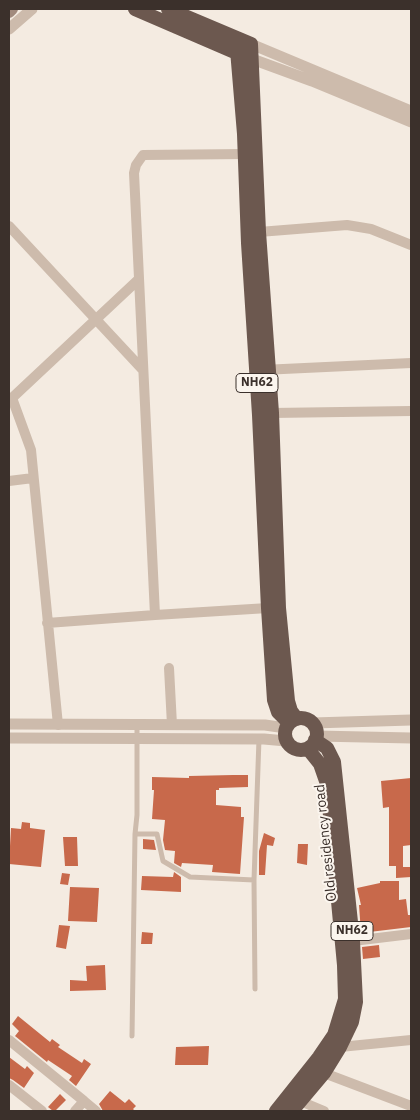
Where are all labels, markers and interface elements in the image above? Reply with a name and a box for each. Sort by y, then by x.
road number: NH62 [236,373,278,392]
street label: Old residency road [311,784,341,902]
road number: NH62 [331,921,373,940]

